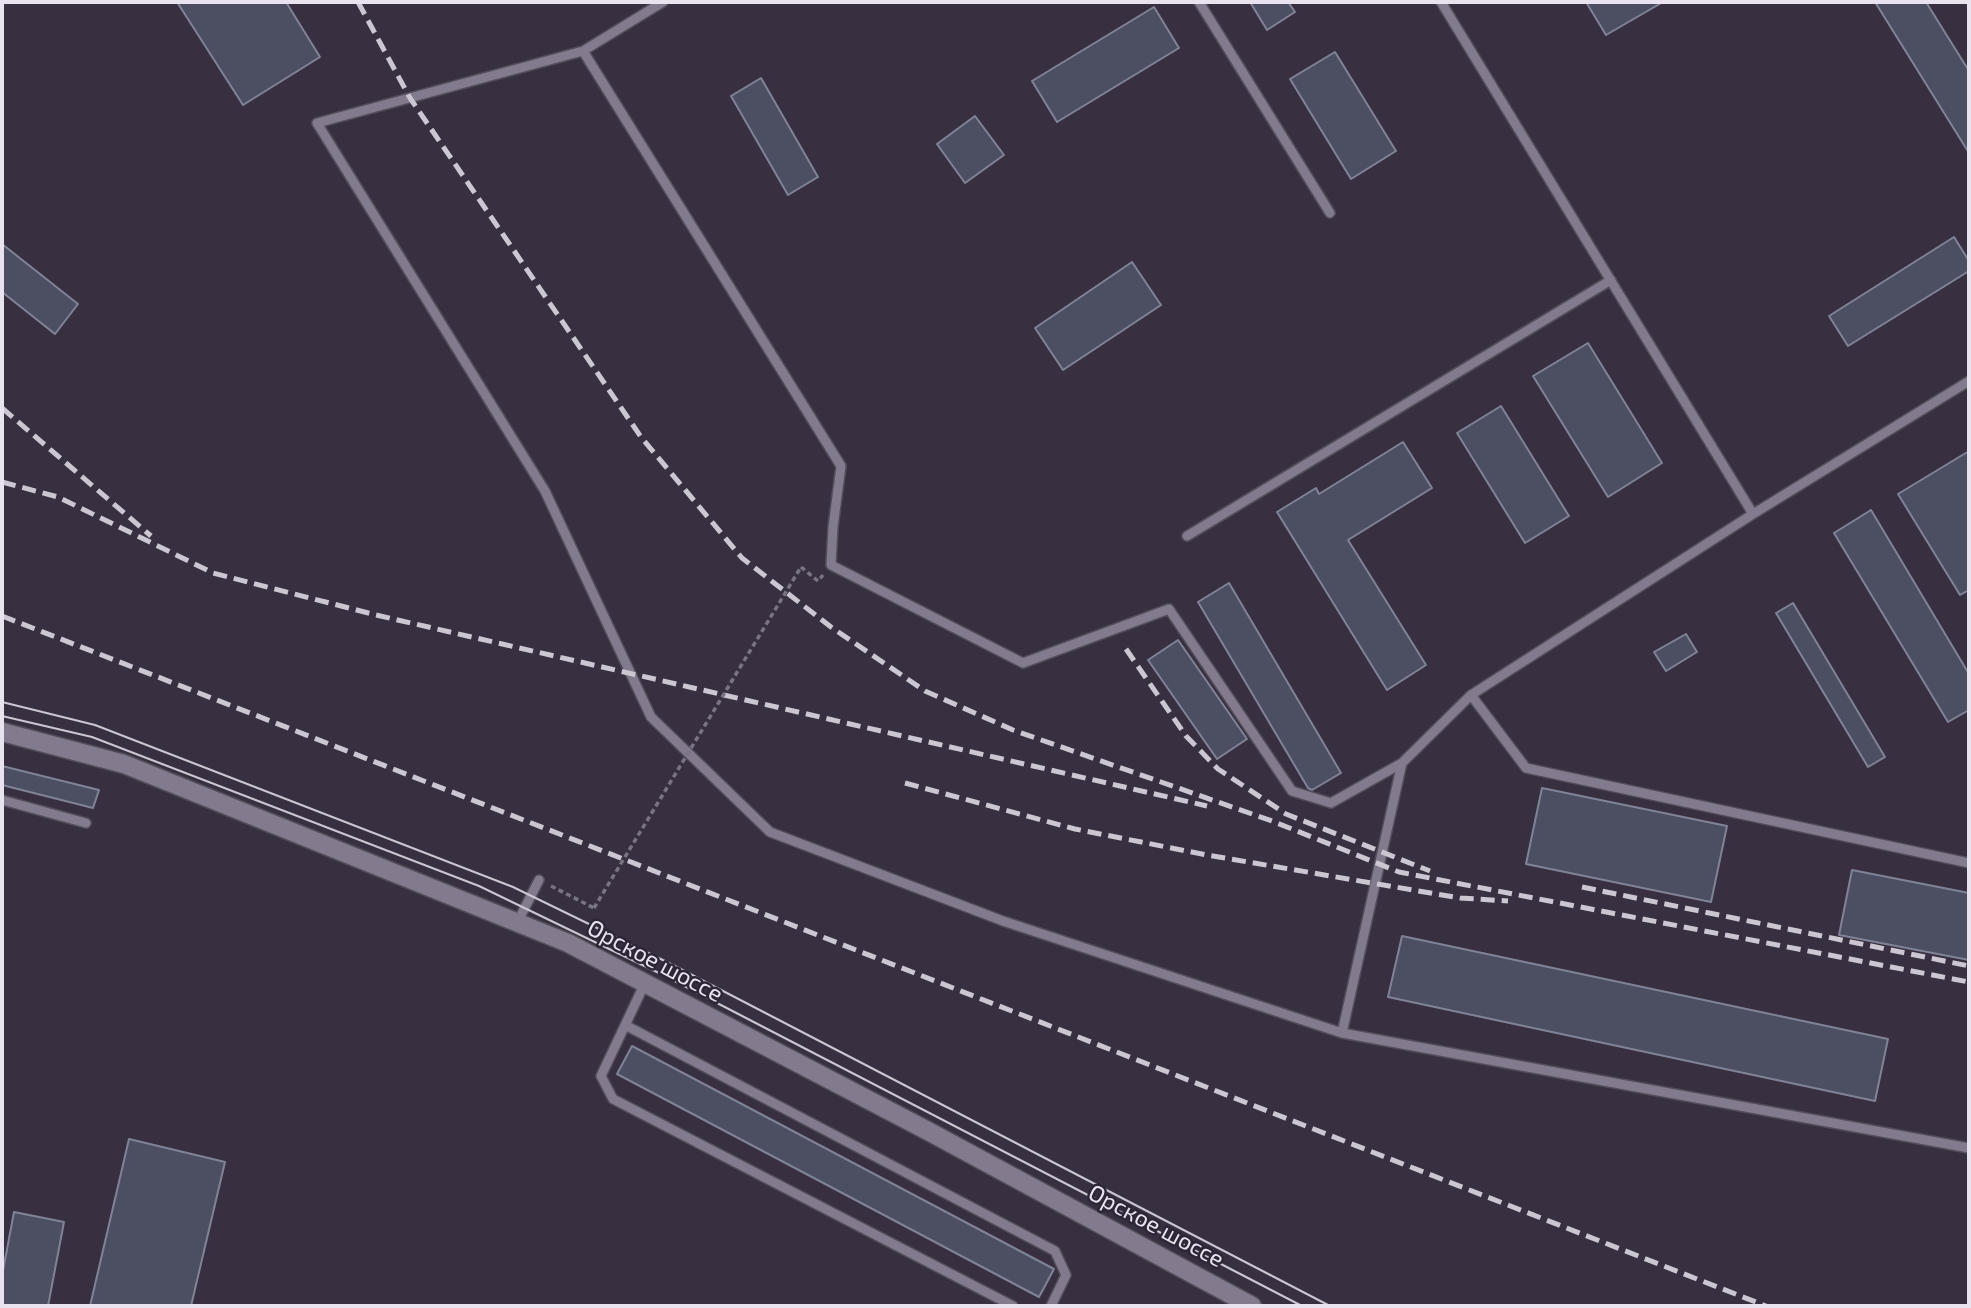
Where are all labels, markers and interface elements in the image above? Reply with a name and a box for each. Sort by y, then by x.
street label: Орское шоссе [583,914,727,1008]
street label: Орское шоссе [1084,1179,1228,1273]

